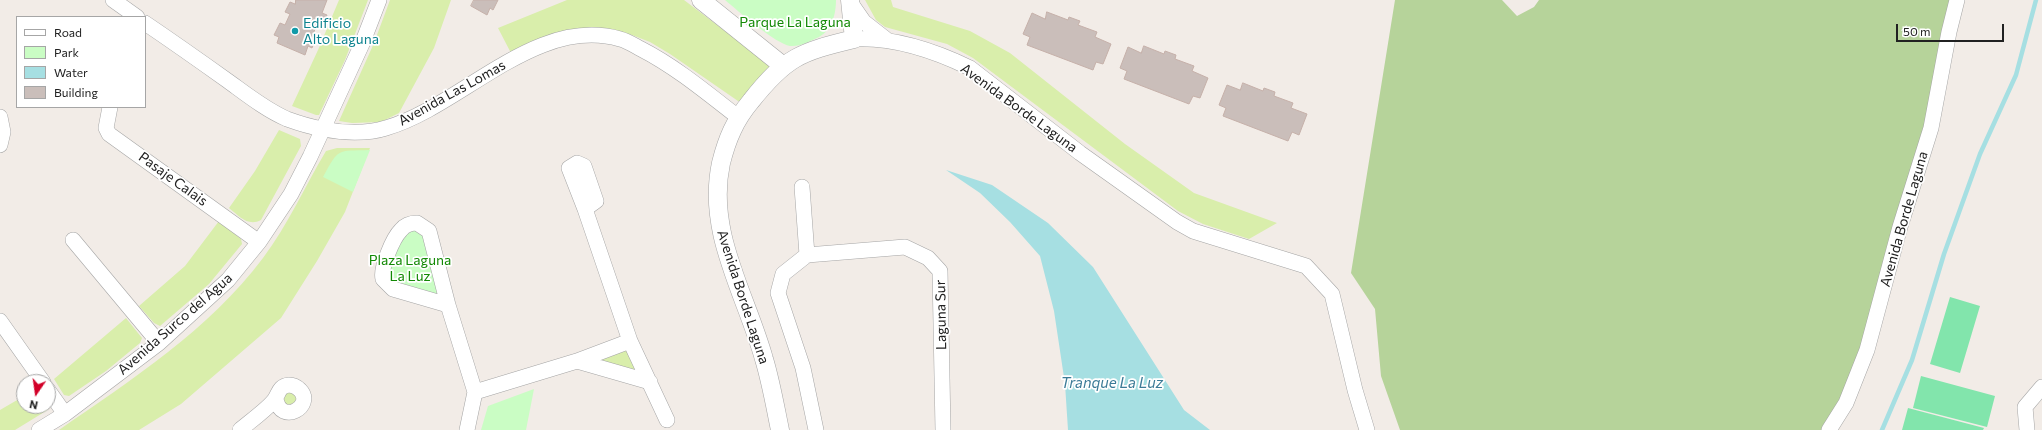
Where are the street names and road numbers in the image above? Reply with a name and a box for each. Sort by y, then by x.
street label: Avenida Las Lomas [396,57,508,129]
street label: Avenida Borde Laguna [957,60,1081,156]
street label: Pasaje Calais [135,148,211,210]
street label: Avenida Borde Laguna [1877,149,1931,289]
street label: Avenida Borde Laguna [713,228,773,366]
street label: Avenida Surco del Agua [114,270,236,378]
street label: Laguna Sur [932,280,950,350]

